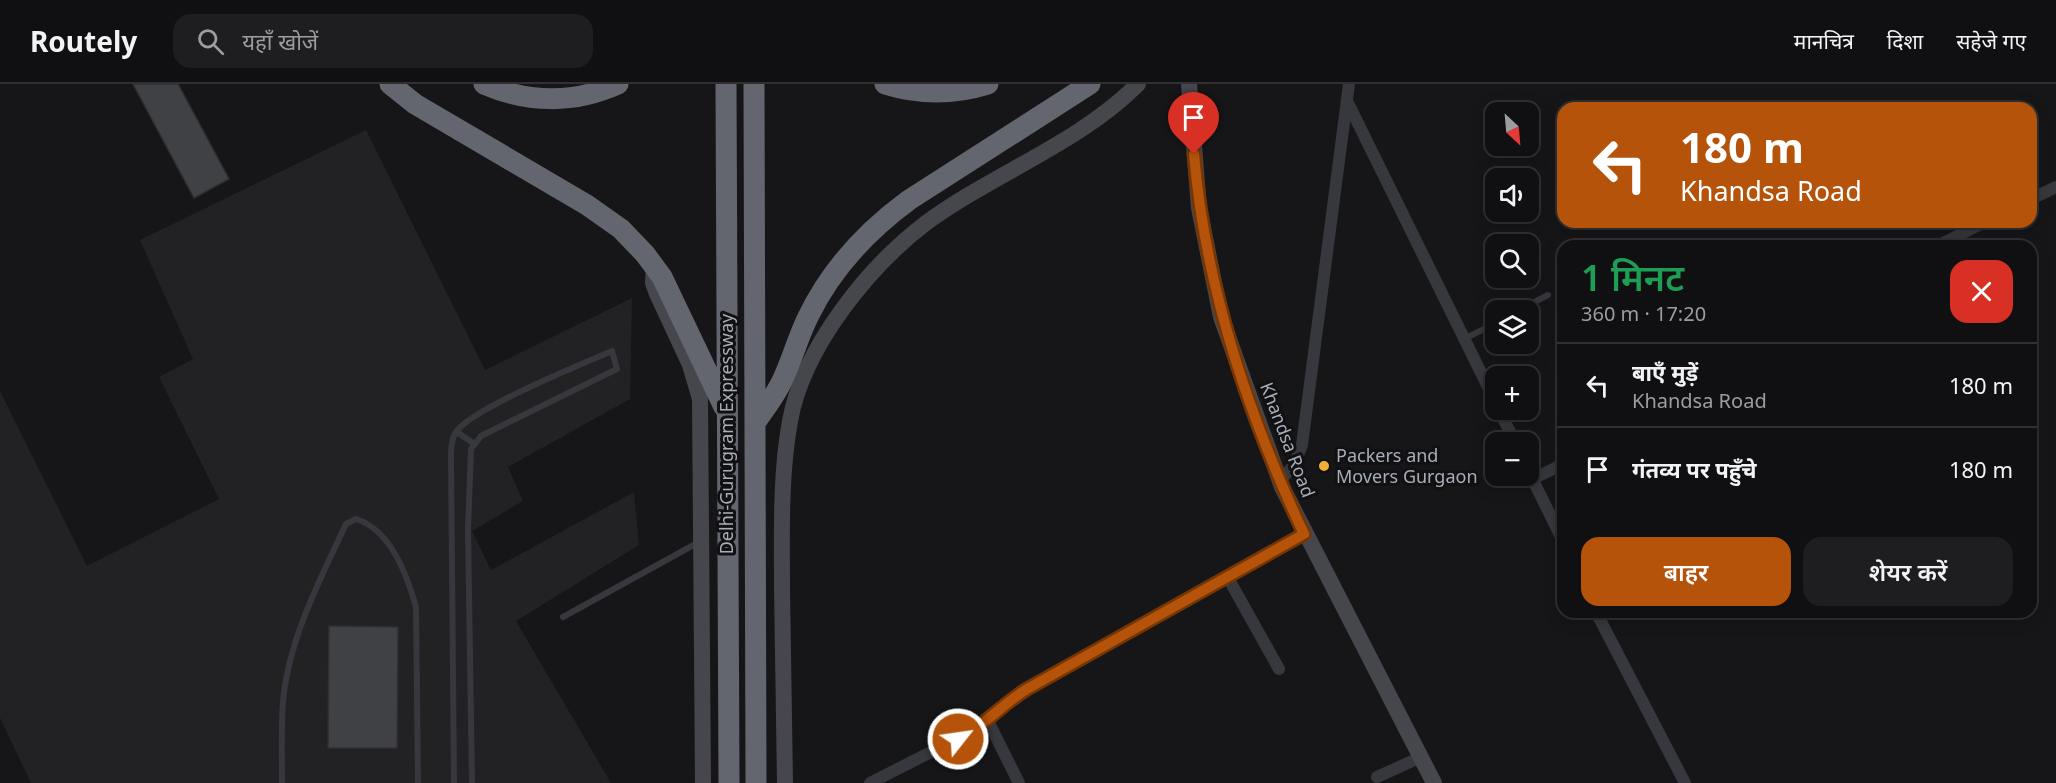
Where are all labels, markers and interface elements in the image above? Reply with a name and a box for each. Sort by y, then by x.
search box [173,14,593,68]
text: Routely [30,22,137,60]
icon: search [194,25,227,58]
text: यहाँ खोजें [242,26,318,56]
text: मानचित्र [1794,27,1854,55]
text: दिशा [1887,27,1923,55]
text: सहेजे गए [1956,27,2026,55]
pin [1168,92,1219,154]
icon: arrive [1177,101,1210,134]
north arrow [1485,102,1539,156]
map controls [1485,102,1539,486]
text: 180 m [1680,118,1804,175]
icon: left [1581,126,1659,204]
button: sound [1485,168,1539,222]
text: Khandsa Road [1680,172,1862,209]
button: search [1485,234,1539,288]
text: 1 मिनट [1581,253,1684,302]
button: close [1950,260,2013,323]
button: layers [1485,300,1539,354]
text: 360 m · 17:20 [1581,300,1706,327]
street label: Delhi-Gurugram Expressway [714,313,738,554]
text: बाएँ मुड़ें [1632,357,1698,387]
button: + [1485,366,1539,420]
icon: left [1581,369,1614,402]
text: 180 m [1949,370,2013,400]
street label: Khandsa Road [1255,379,1321,501]
text: Khandsa Road [1632,387,1767,414]
button: − [1485,432,1539,486]
place label: Packers and Movers Gurgaon [1336,443,1478,488]
icon: arrive [1581,453,1614,486]
text: गंतव्य पर पहुँचे [1632,454,1757,484]
text: 180 m [1949,454,2013,484]
marker: Packers and Movers Gurgaon [1317,459,1331,473]
button: बाहर [1581,537,1791,606]
button: शेयर करें [1803,537,2013,606]
position arrow [926,707,990,771]

